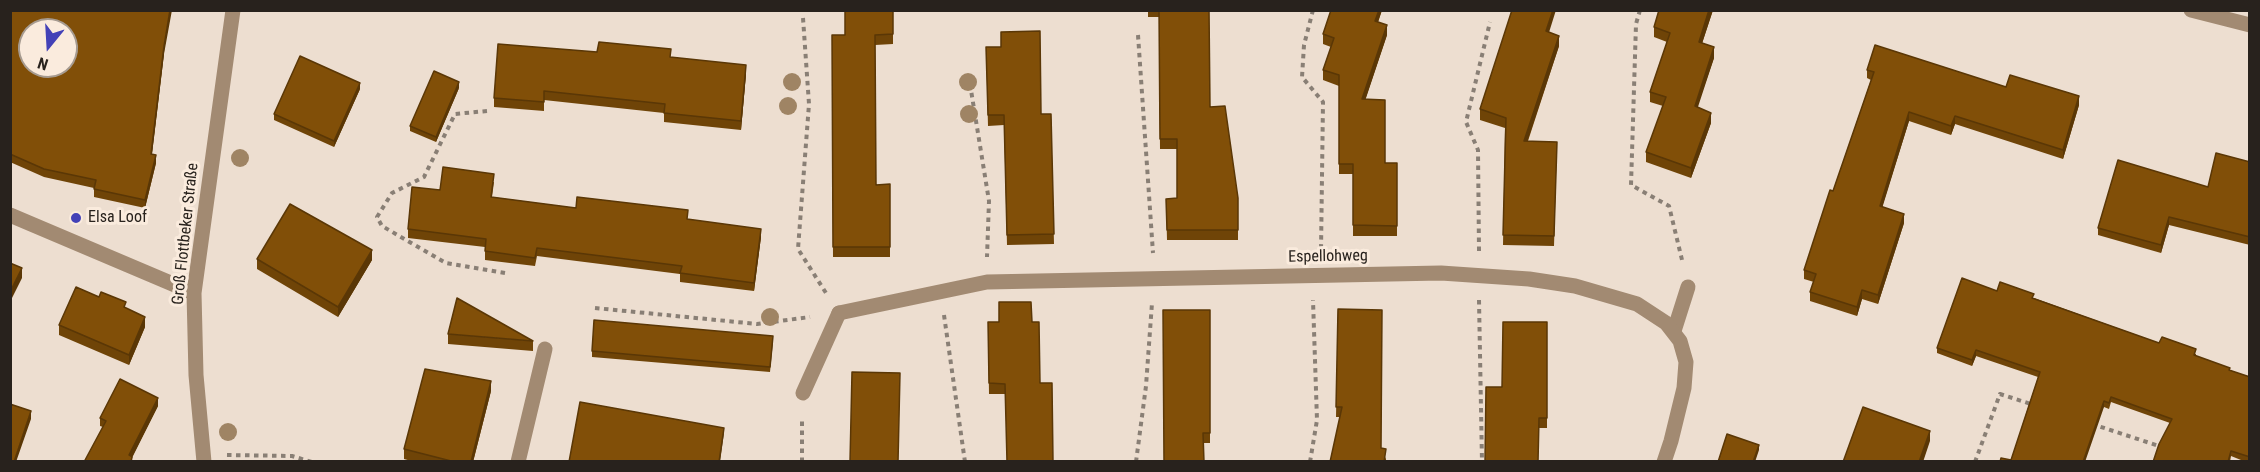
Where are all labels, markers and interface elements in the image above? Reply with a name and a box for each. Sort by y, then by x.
north arrow [18,18,78,78]
text: N [35,53,51,74]
street label: Groß Flottbeker Straße [169,162,203,306]
place label: Elsa Loof [88,208,147,228]
marker: Elsa Loof [69,211,83,225]
street label: Espellohweg [1288,247,1368,267]

